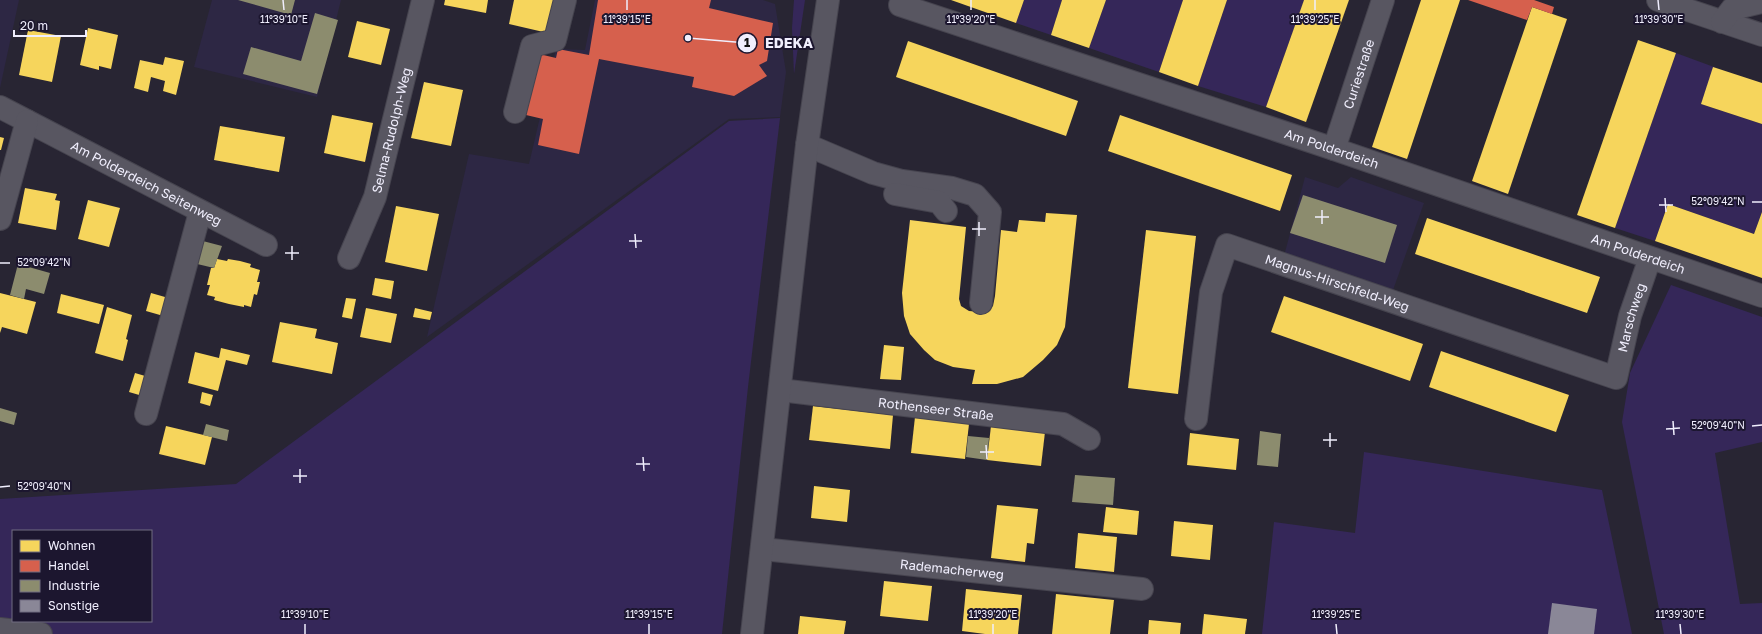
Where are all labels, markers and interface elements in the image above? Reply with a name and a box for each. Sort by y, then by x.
scale bar [14,12,86,38]
text: 11°39'10"E [260,13,308,25]
text: 11°39'15"E [603,13,651,25]
text: 11°39'20"E [947,13,995,25]
text: 11°39'25"E [1291,13,1339,25]
text: 11°39'30"E [1635,13,1683,25]
text: 20 m [20,18,48,33]
callout: EDEKA [737,30,821,56]
text: EDEKA [765,34,813,51]
text: 1 [744,35,750,50]
street label: Curiestraße [1340,37,1378,111]
street label: Selma-Rudolph-Weg [368,66,414,195]
street label: Am Polderdeich [1283,125,1381,172]
street label: Am Polderdeich Seitenweg [68,137,225,229]
text: 52°09'42"N [1691,195,1745,207]
street label: Am Polderdeich [1589,230,1687,277]
street label: Magnus-Hirschfeld-Weg [1263,251,1411,315]
text: 52°09'42"N [17,256,71,268]
street label: Marschweg [1614,281,1649,354]
street label: Rothenseer Straße [877,394,995,424]
text: 52°09'40"N [1691,419,1745,431]
text: 52°09'40"N [17,480,71,492]
legend [12,530,152,622]
text: Wohnen [48,538,95,553]
street label: Rademacherweg [899,556,1005,582]
text: Handel [48,558,90,573]
text: Industrie [48,578,100,593]
text: Sonstige [48,598,99,613]
text: 11°39'10"E [281,608,329,620]
text: 11°39'15"E [625,608,673,620]
text: 11°39'20"E [969,608,1017,620]
text: 11°39'25"E [1312,608,1360,620]
text: 11°39'30"E [1656,608,1704,620]

